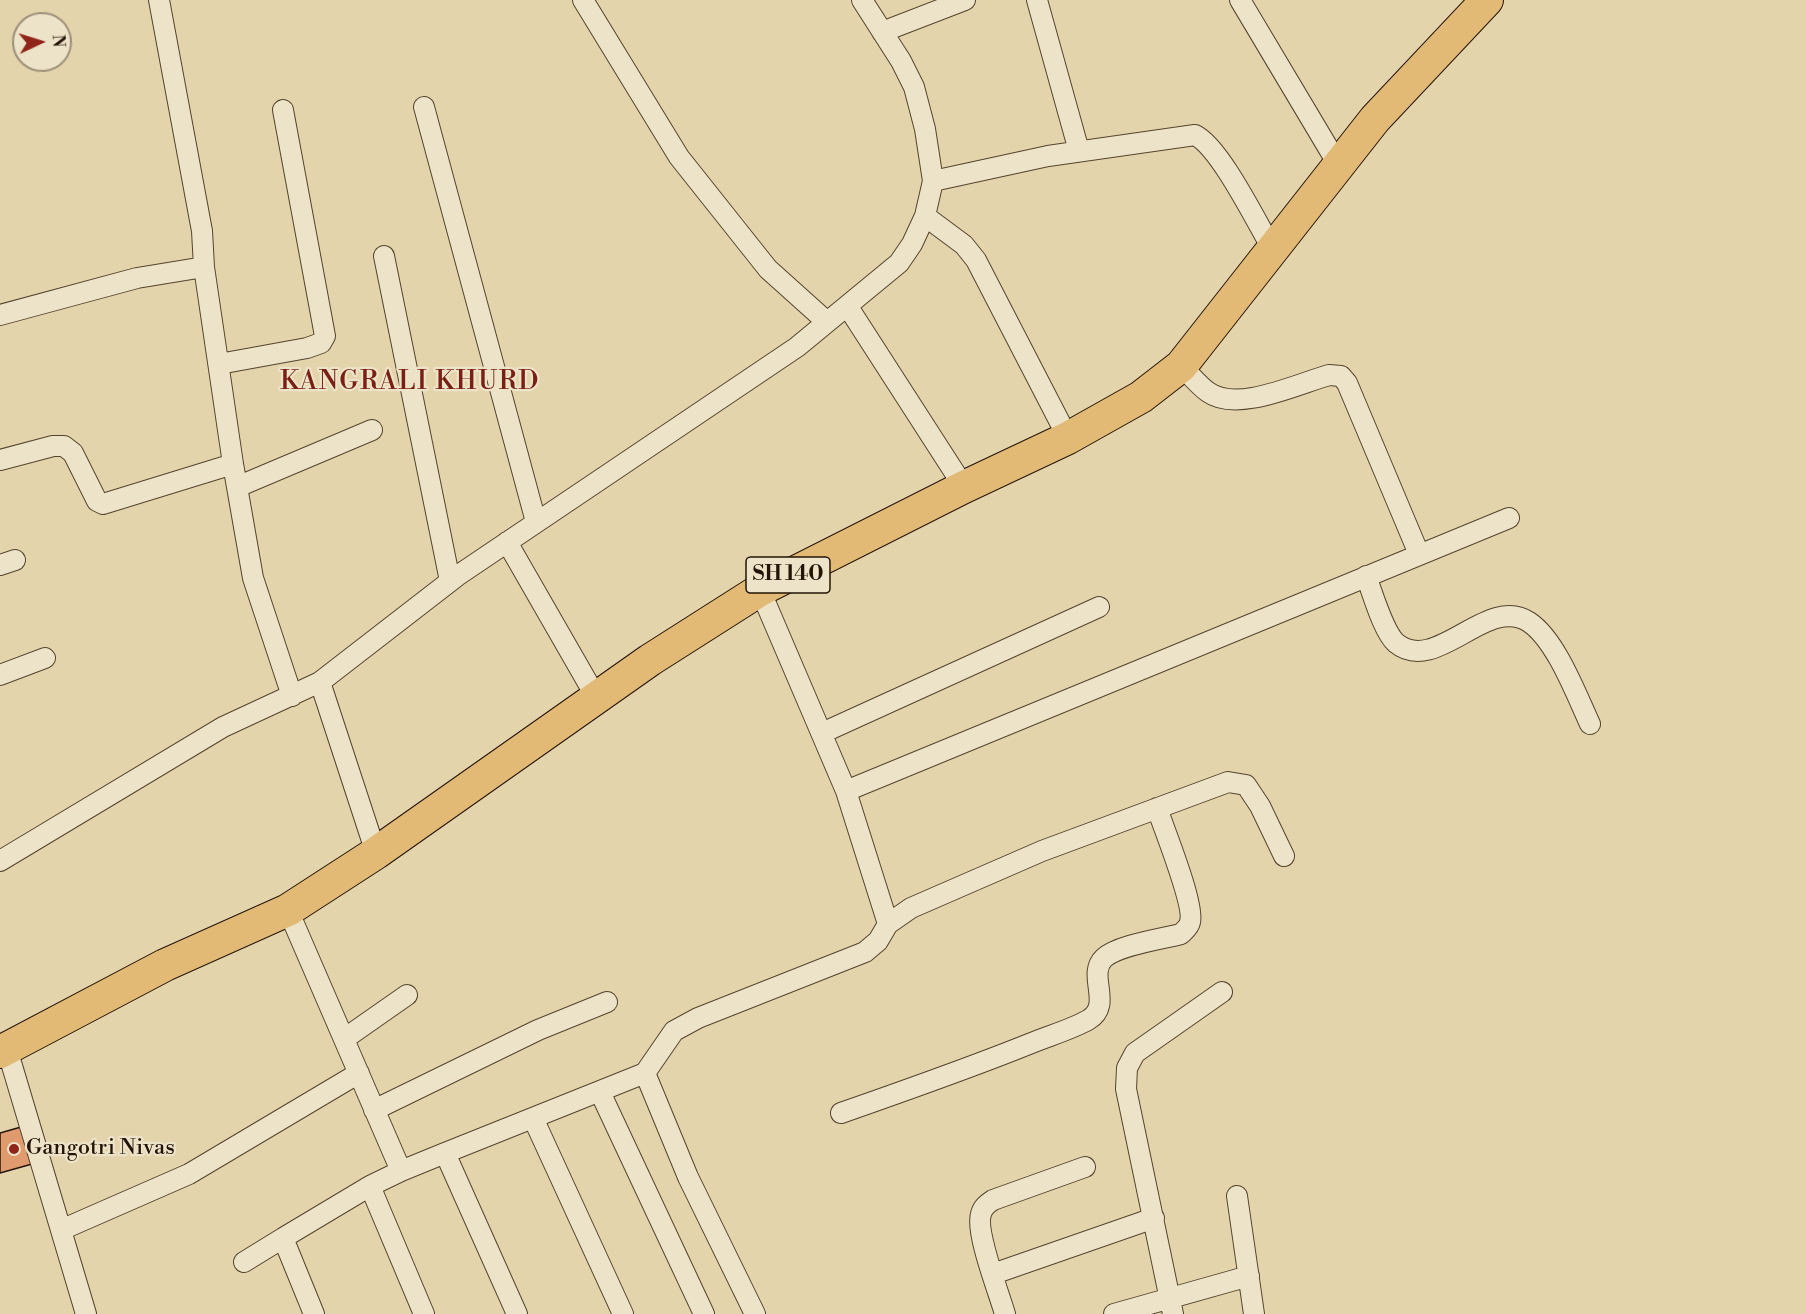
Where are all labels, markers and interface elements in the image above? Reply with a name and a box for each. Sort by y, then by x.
north arrow [12,12,72,72]
text: N [48,34,68,48]
district label: KANGRALI KHURD [280,367,540,399]
road number: SH 140 [746,557,830,593]
place label: Gangotri Nivas [26,1136,175,1162]
marker: Gangotri Nivas [7,1142,21,1156]

